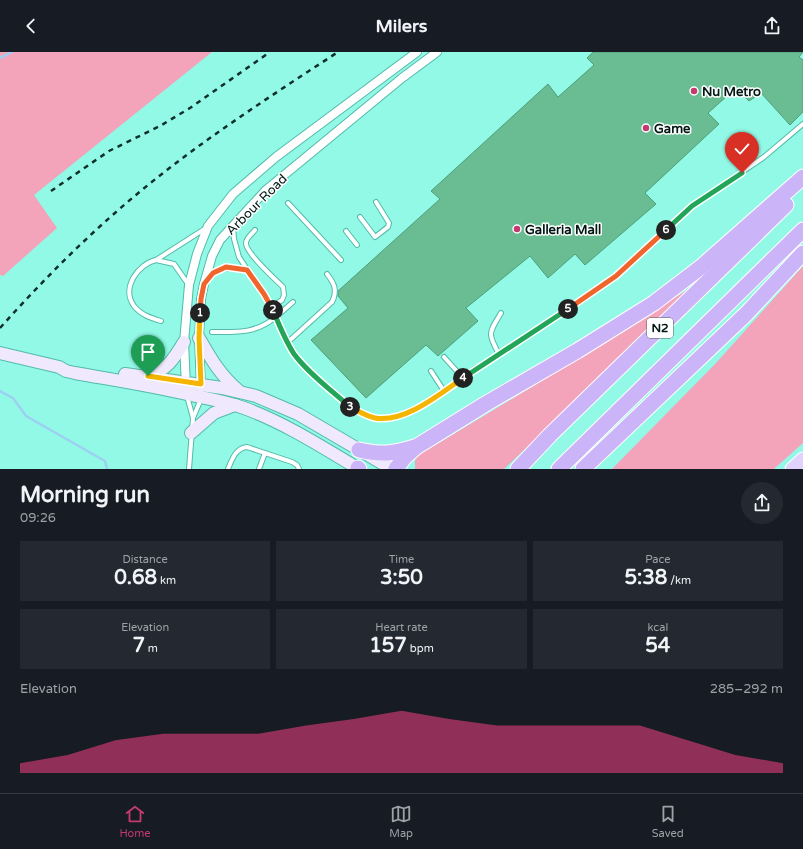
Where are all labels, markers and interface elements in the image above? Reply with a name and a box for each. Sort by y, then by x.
icon: back [20,15,42,37]
text: Milers [376,15,427,37]
icon: share [761,15,783,37]
place label: Nu Metro [702,84,761,100]
marker: Nu Metro [689,86,699,96]
place label: Game [654,121,691,137]
marker: Game [641,123,651,133]
pin [725,132,759,173]
icon: check [731,138,753,160]
street label: Arbour Road [223,171,291,239]
pin: 6 [656,220,676,240]
place label: Galleria Mall [525,222,601,238]
text: 6 [663,223,669,236]
marker: Galleria Mall [512,224,522,234]
pin: 5 [558,299,578,319]
pin: 2 [263,300,283,320]
text: 5 [565,302,571,315]
pin: 1 [190,303,210,323]
text: 2 [270,303,276,316]
text: 1 [197,306,203,319]
road number: N2 [647,318,673,338]
pin [131,335,165,376]
icon: arrive [137,341,159,363]
pin: 4 [453,368,473,388]
text: 4 [460,371,466,384]
pin: 3 [340,397,360,417]
text: 3 [347,400,353,413]
text: Morning run [20,482,150,508]
button: share [741,482,783,524]
text: 09:26 [20,510,56,526]
text: Distance [123,553,168,566]
text: Time [389,553,414,566]
text: Pace [645,553,670,566]
text: 0.68 [114,566,157,590]
text: 3:50 [380,566,423,590]
text: 5:38 [624,566,667,590]
text: km [157,574,176,587]
text: /km [667,574,691,587]
text: Elevation [121,621,169,634]
text: Heart rate [375,621,428,634]
text: kcal [647,621,668,634]
text: 7 [132,634,145,658]
text: 157 [369,634,407,658]
text: 54 [645,634,670,658]
text: m [145,642,158,655]
text: bpm [407,642,434,655]
text: Elevation [20,681,77,697]
text: 285–292 m [710,681,783,697]
tab: Home [119,803,151,840]
tab: Map [389,803,413,840]
tab: Saved [652,803,684,840]

